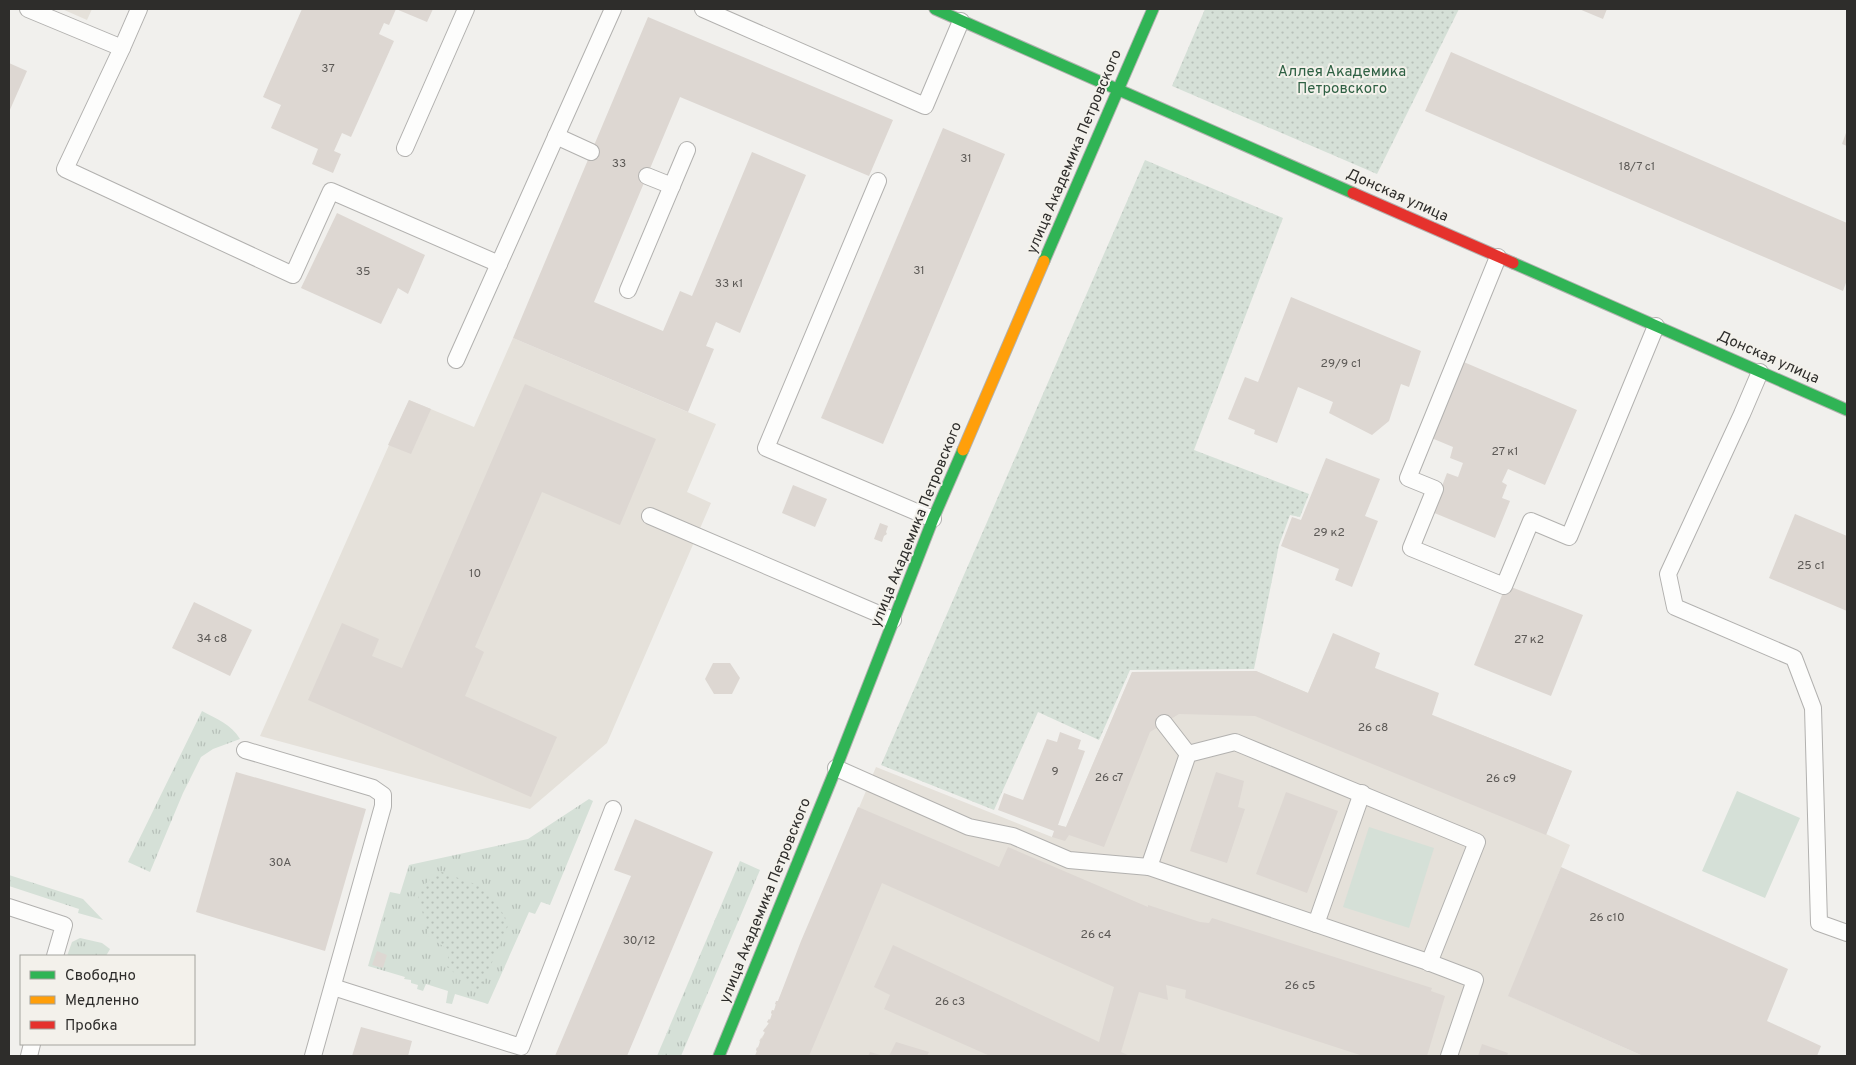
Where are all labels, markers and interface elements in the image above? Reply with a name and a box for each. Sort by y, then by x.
street label: улица Академика Петровского [1023,47,1127,257]
house number: 37 [321,61,335,77]
park label: Аллея Академика Петровского [1278,63,1406,99]
house number: 31 [960,151,972,167]
house number: 33 [612,156,626,172]
house number: 18/7 с1 [1619,159,1655,175]
street label: Донская улица [1343,165,1451,227]
house number: 31 [913,263,925,279]
house number: 35 [356,264,370,280]
house number: 33 к1 [715,276,743,292]
street label: Донская улица [1714,327,1822,389]
house number: 29/9 с1 [1321,356,1361,372]
street label: улица Академика Петровского [867,419,967,631]
house number: 27 к1 [1491,444,1519,460]
house number: 29 к2 [1313,525,1345,541]
house number: 25 с1 [1797,558,1825,574]
house number: 10 [469,566,481,582]
house number: 34 с8 [197,631,227,647]
house number: 27 к2 [1514,632,1544,648]
house number: 26 с8 [1358,720,1388,736]
house number: 9 [1051,764,1059,780]
house number: 26 с7 [1095,770,1123,786]
house number: 26 с9 [1486,771,1516,787]
street label: улица Академика Петровского [716,795,816,1007]
house number: 30А [269,855,291,871]
house number: 26 с10 [1589,910,1625,926]
house number: 26 с4 [1081,927,1111,943]
house number: 30/12 [623,933,655,949]
legend [20,955,195,1045]
text: Свободно [65,967,136,986]
house number: 26 с5 [1285,978,1315,994]
text: Медленно [65,992,139,1011]
house number: 26 с3 [935,994,965,1010]
text: Пробка [65,1017,117,1036]

